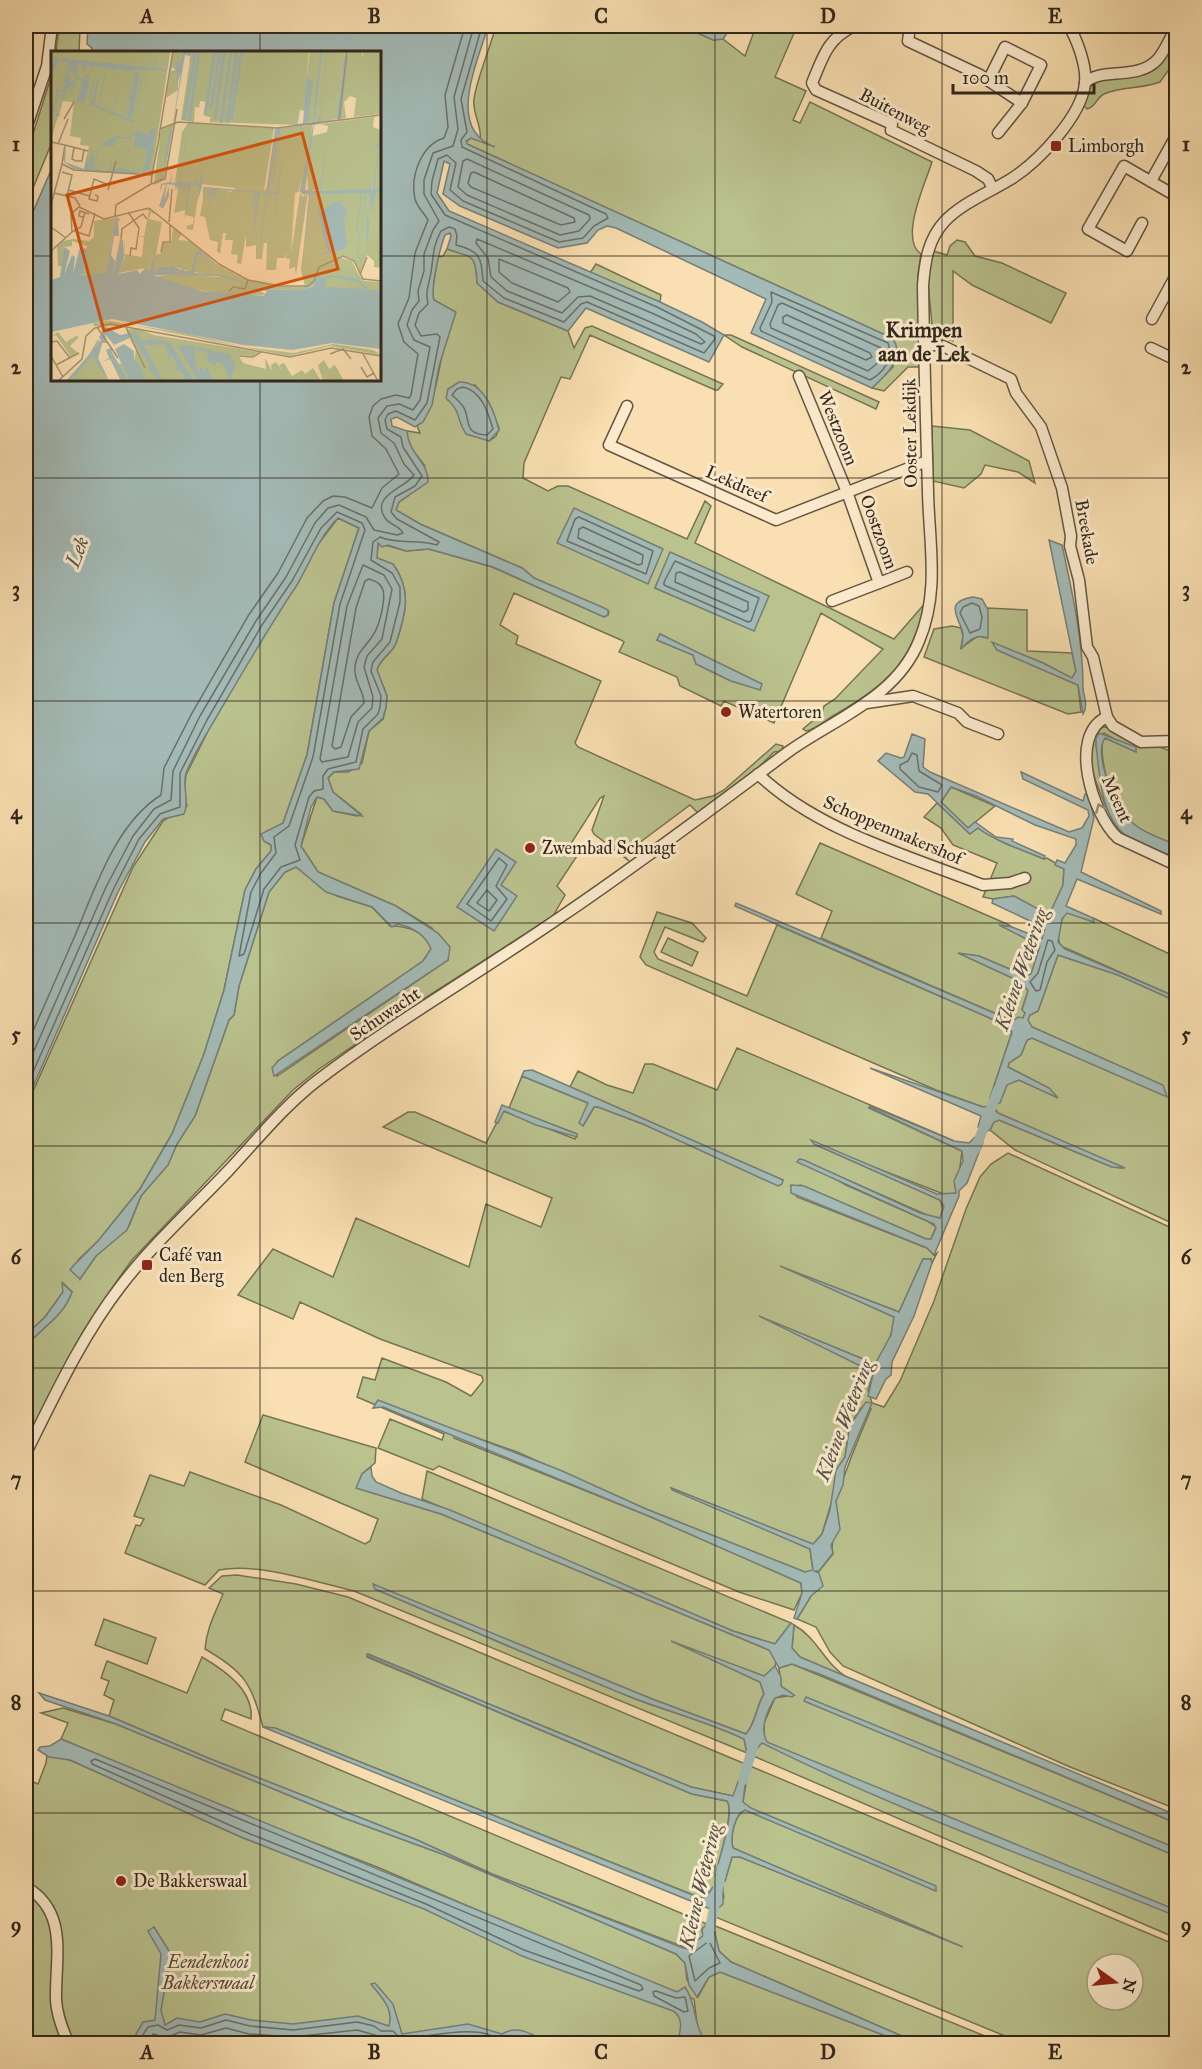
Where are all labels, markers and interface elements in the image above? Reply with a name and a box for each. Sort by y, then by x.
text: A [138,4,154,28]
text: B [367,4,381,28]
text: C [594,4,608,28]
text: D [820,4,836,28]
text: E [1048,4,1063,28]
inset map [51,51,381,381]
scale bar [953,57,1094,95]
text: 100 m [962,67,1009,89]
street label: Buitenweg [855,83,935,140]
text: 1 [12,132,20,156]
text: 1 [1182,132,1190,156]
place label: Limborgh [1068,135,1144,158]
marker: Limborgh [1049,139,1063,153]
district label: Krimpen aan de Lek [878,317,971,367]
text: 2 [11,355,22,379]
text: 2 [1181,355,1192,379]
street label: Ooster Lekdijk [898,377,922,488]
street label: Westzoom [813,387,863,469]
street label: Lekdreef [703,461,774,509]
street label: Oostzoom [855,492,903,572]
street label: Breekade [1070,498,1104,566]
water label: Lek [60,533,94,572]
text: 3 [12,577,20,602]
text: 3 [1182,577,1190,602]
place label: Watertoren [738,701,822,723]
marker: Watertoren [719,705,733,719]
street label: Meent [1097,772,1137,827]
street label: Schoppenmakershof [820,791,969,870]
text: 4 [10,800,22,825]
text: 4 [1180,800,1192,825]
one-way arrow [1095,803,1107,814]
place label: Zwembad Schuagt [542,837,677,860]
marker: Zwembad Schuagt [523,841,537,855]
water label: Kleine Wetering [989,904,1054,1034]
street label: Schuwacht [345,982,425,1046]
text: 5 [11,1022,21,1046]
text: 5 [1181,1022,1191,1046]
place label: Café van den Berg [159,1244,224,1288]
text: 6 [11,1245,23,1269]
text: 6 [1181,1245,1193,1269]
marker: Café van den Berg [140,1258,154,1272]
water label: Kleine Wetering [810,1355,879,1485]
text: 7 [11,1467,22,1491]
text: 7 [1181,1467,1192,1491]
text: 8 [11,1690,21,1714]
text: 8 [1181,1690,1191,1714]
water label: Kleine Wetering [674,1820,726,1952]
place label: De Bakkerswaal [133,1870,247,1892]
marker: De Bakkerswaal [114,1874,128,1888]
text: 9 [11,1913,21,1938]
text: 9 [1181,1913,1191,1938]
park label: Eendenkooi Bakkerswaal [161,1951,256,1994]
north arrow [1085,1952,1145,2012]
text: N [1118,1977,1140,1995]
text: A [138,2040,154,2064]
text: B [367,2040,381,2064]
text: C [594,2040,608,2064]
text: D [820,2040,836,2064]
text: E [1048,2040,1063,2064]

